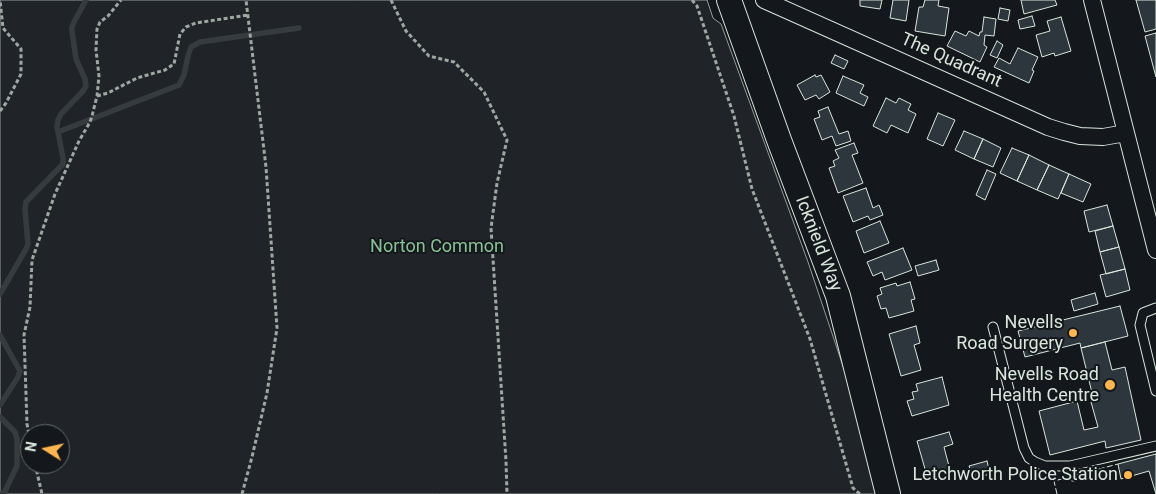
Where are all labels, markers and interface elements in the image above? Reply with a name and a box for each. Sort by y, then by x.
street label: The Quadrant [897,29,1005,93]
street label: Icknield Way [790,193,846,295]
park label: Norton Common [370,236,504,258]
place label: Nevells Road Surgery [956,312,1063,354]
marker: Nevells Road Surgery [1067,327,1079,339]
place label: Nevells Road Health Centre [990,364,1099,406]
marker: Nevells Road Health Centre [1103,378,1117,392]
north arrow [20,424,70,474]
text: N [22,440,40,453]
place label: Letchworth Police Station [912,464,1118,486]
marker: Letchworth Police Station [1122,469,1134,481]

